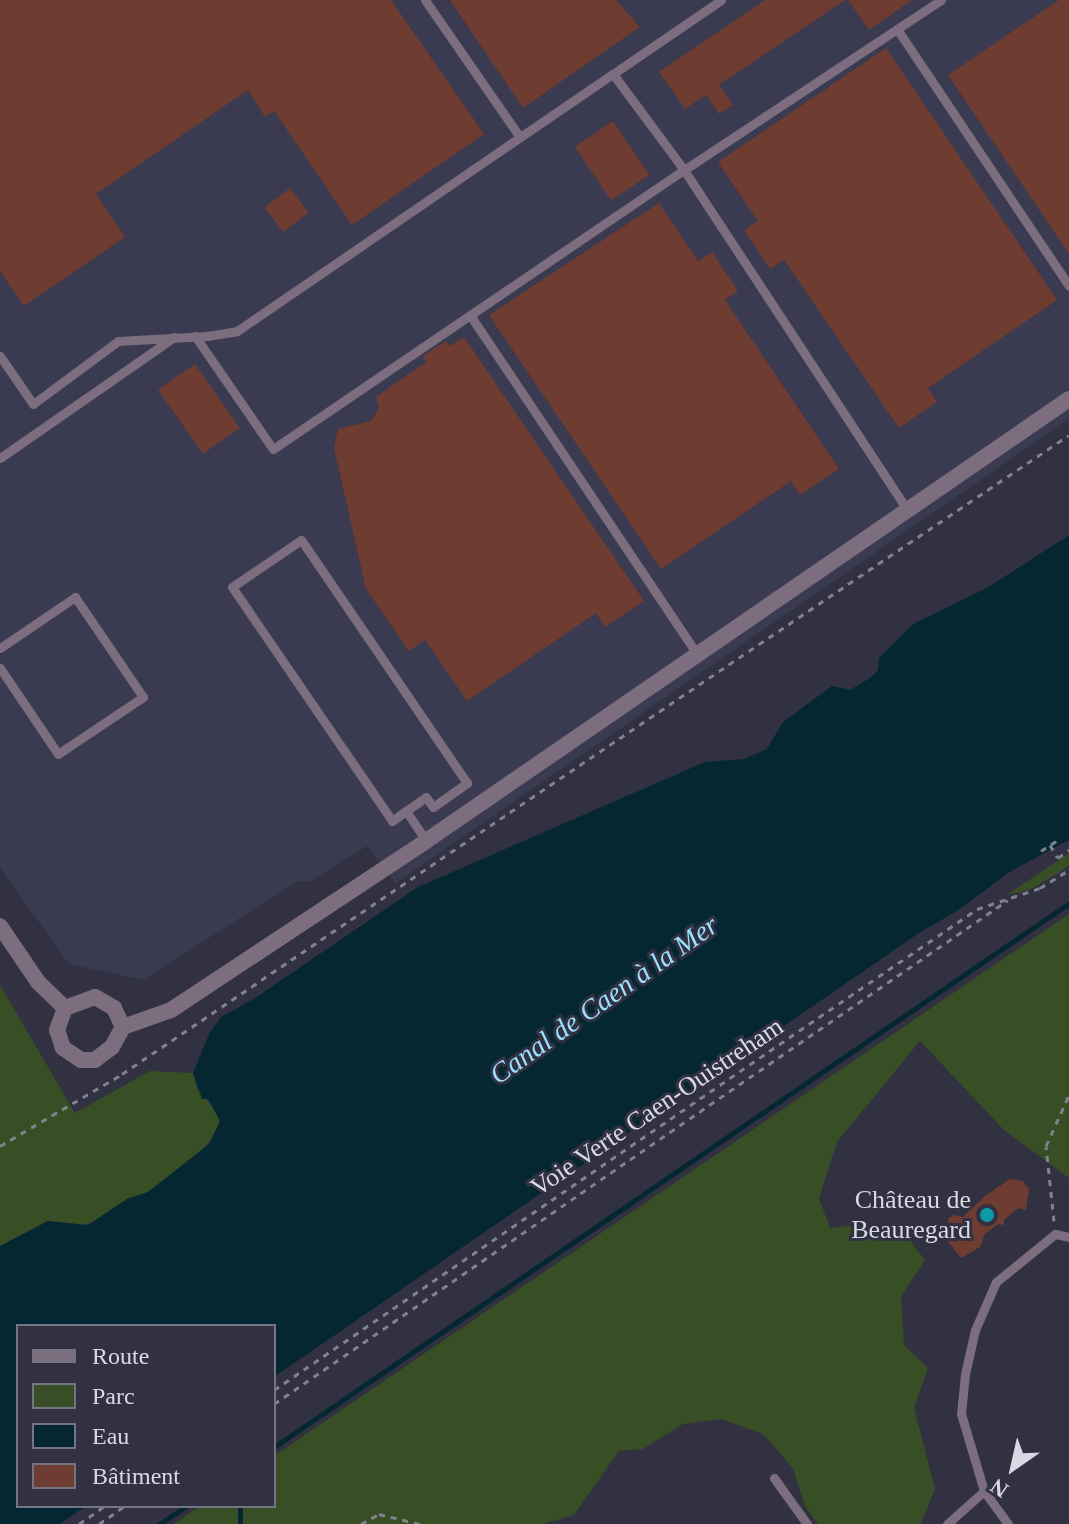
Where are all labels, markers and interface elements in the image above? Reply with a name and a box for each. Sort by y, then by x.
water label: Canal de Caen à la Mer [483,908,725,1092]
street label: Voie Verte Caen-Ouistreham [525,1011,789,1203]
place label: Château de Beauregard [851,1184,971,1246]
marker: Château de Beauregard [978,1206,996,1224]
legend [16,1324,276,1508]
text: Route [92,1343,149,1369]
text: Parc [92,1383,135,1409]
text: Eau [92,1423,129,1449]
north arrow [973,1428,1053,1508]
text: Bâtiment [92,1463,180,1489]
text: N [986,1474,1013,1503]

